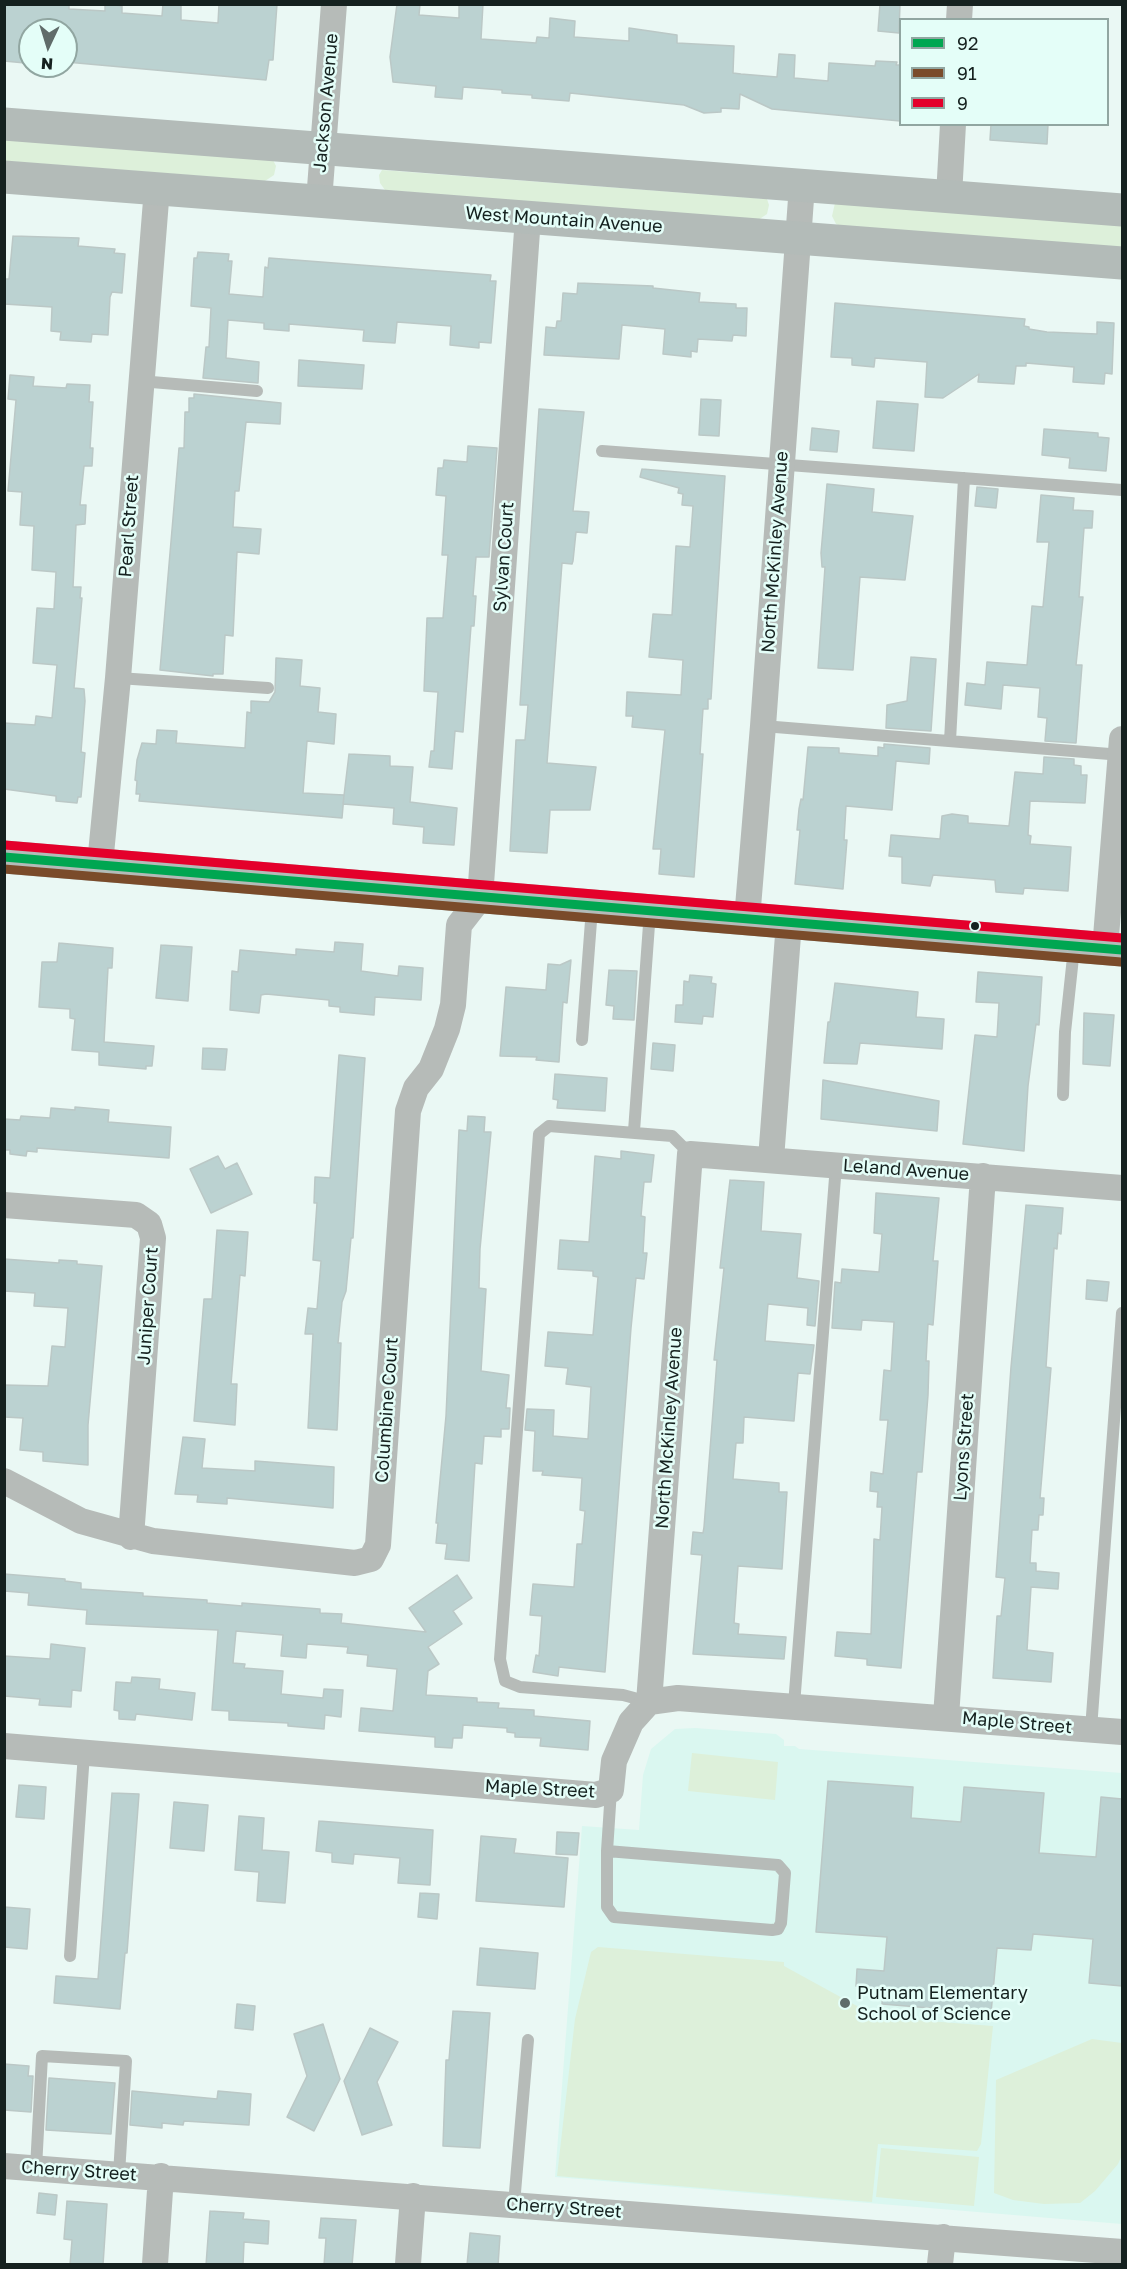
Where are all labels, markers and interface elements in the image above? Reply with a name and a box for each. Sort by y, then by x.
north arrow [18,18,78,78]
legend [899,18,1109,126]
text: 92 [957,32,978,54]
street label: Jackson Avenue [309,33,343,173]
text: N [40,54,54,74]
text: 91 [957,62,977,84]
text: 9 [957,92,968,114]
street label: West Mountain Avenue [465,202,663,238]
street label: North McKinley Avenue [757,450,793,654]
street label: Pearl Street [115,474,143,578]
street label: Sylvan Court [489,501,519,613]
unlabelled marker [969,920,981,932]
street label: Leland Avenue [842,1155,970,1185]
street label: Juniper Court [133,1246,163,1366]
street label: North McKinley Avenue [651,1326,687,1530]
street label: Columbine Court [371,1336,403,1484]
street label: Lyons Street [949,1393,979,1501]
street label: Maple Street [961,1707,1073,1739]
street label: Maple Street [484,1775,596,1803]
place label: Putnam Elementary School of Science [857,1982,1028,2024]
marker: Putnam Elementary School of Science [838,1996,852,2010]
street label: Cherry Street [20,2156,138,2186]
street label: Cherry Street [505,2193,623,2223]

